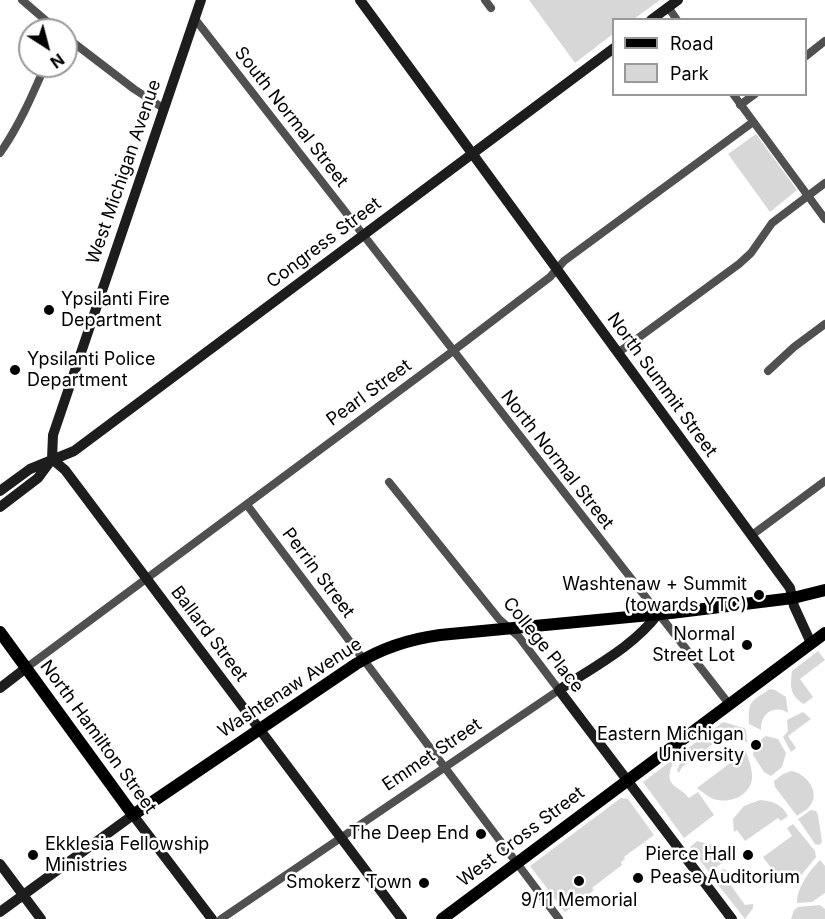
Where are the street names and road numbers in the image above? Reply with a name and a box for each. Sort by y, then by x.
street label: South Normal Street [230,43,352,191]
street label: West Michigan Avenue [82,77,166,267]
street label: Congress Street [263,193,385,293]
street label: North Summit Street [602,309,722,461]
street label: Pearl Street [322,355,416,431]
street label: North Normal Street [496,386,618,534]
street label: Perrin Street [277,524,359,622]
street label: Ballard Street [166,582,252,686]
street label: College Place [498,593,588,697]
street label: Washtenaw Avenue [214,633,366,743]
street label: North Hamilton Street [35,656,161,818]
street label: Emmet Street [378,714,486,796]
street label: West Cross Street [453,782,589,892]

